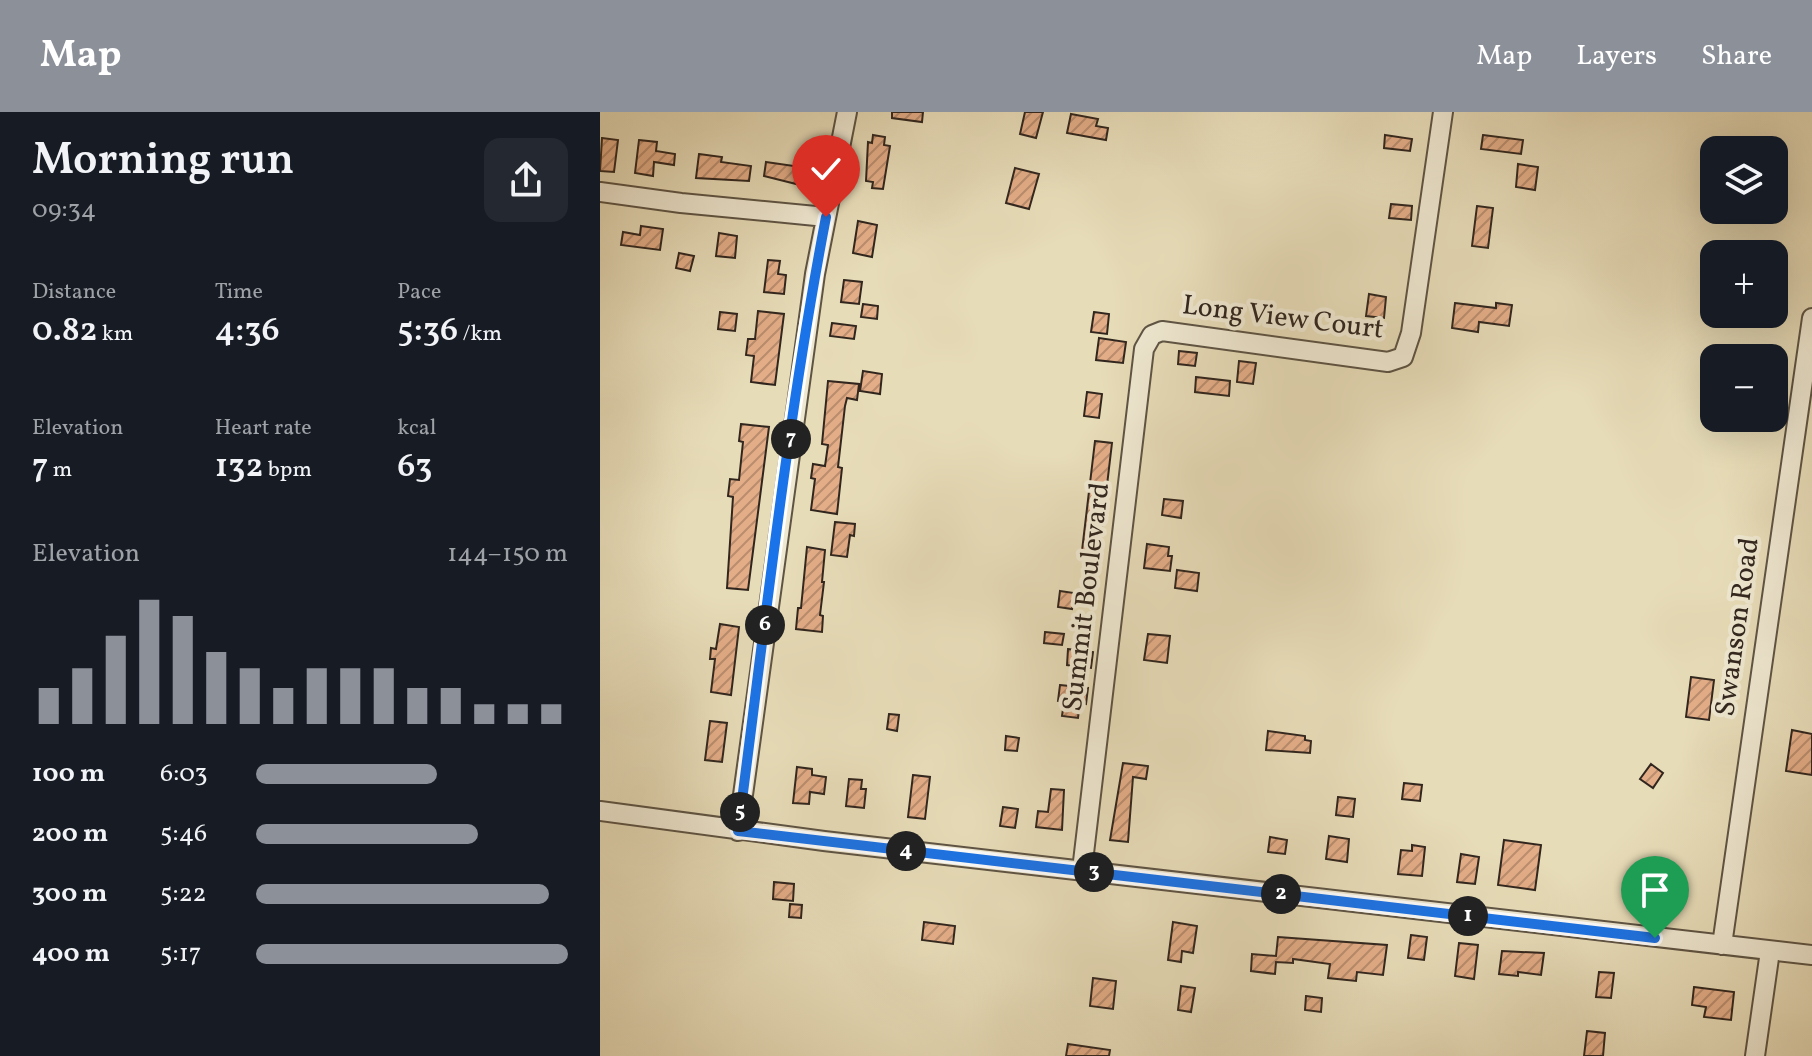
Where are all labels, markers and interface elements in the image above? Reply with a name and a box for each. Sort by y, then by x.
text: Map [40,30,121,83]
text: Map [1476,37,1532,76]
text: Layers [1576,37,1657,76]
text: Share [1701,37,1772,76]
text: Morning run [32,131,294,192]
pin [792,135,860,217]
map controls [1700,136,1788,432]
button: layers [1700,136,1788,224]
button: share [484,138,568,222]
icon: check [804,147,848,191]
text: 09:34 [32,192,96,228]
button: + [1700,240,1788,328]
text: Distance [32,277,116,308]
text: Time [215,277,263,308]
text: Pace [397,277,441,308]
street label: Long View Court [1180,286,1386,350]
text: 0.82 [32,308,97,355]
text: 4:36 [215,308,280,355]
text: 5:36 [397,308,458,355]
text: km [97,319,133,350]
text: /km [458,319,502,350]
button: − [1700,344,1788,432]
text: Elevation [32,413,123,444]
text: Heart rate [215,413,312,444]
text: kcal [397,413,436,444]
pin: 7 [771,419,811,459]
text: 7 [786,423,796,454]
text: 7 [32,444,48,491]
text: 132 [215,444,263,491]
text: 63 [397,444,433,491]
text: m [48,455,72,486]
text: bpm [263,455,312,486]
street label: Summit Boulevard [1054,480,1120,714]
street label: Swanson Road [1706,535,1770,719]
text: Elevation [32,536,140,572]
text: 144–150 m [447,536,568,572]
pin: 6 [745,605,785,645]
text: 6 [759,609,771,640]
text: 100 m [32,756,105,792]
text: 6:03 [160,756,208,792]
pin: 5 [720,792,760,832]
text: 5 [735,796,745,827]
text: 200 m [32,816,108,852]
text: 5:46 [160,816,207,852]
pin: 4 [886,831,926,871]
text: 4 [899,835,913,866]
pin: 3 [1074,852,1114,892]
text: 3 [1088,856,1100,887]
pin [1621,856,1689,938]
icon: arrive [1633,868,1677,912]
pin: 2 [1261,874,1301,914]
text: 300 m [32,876,108,912]
text: 5:22 [160,876,207,912]
text: 2 [1275,878,1287,909]
pin: 1 [1448,896,1488,936]
text: 1 [1464,900,1472,931]
text: 400 m [32,936,110,972]
text: 5:17 [160,936,201,972]

